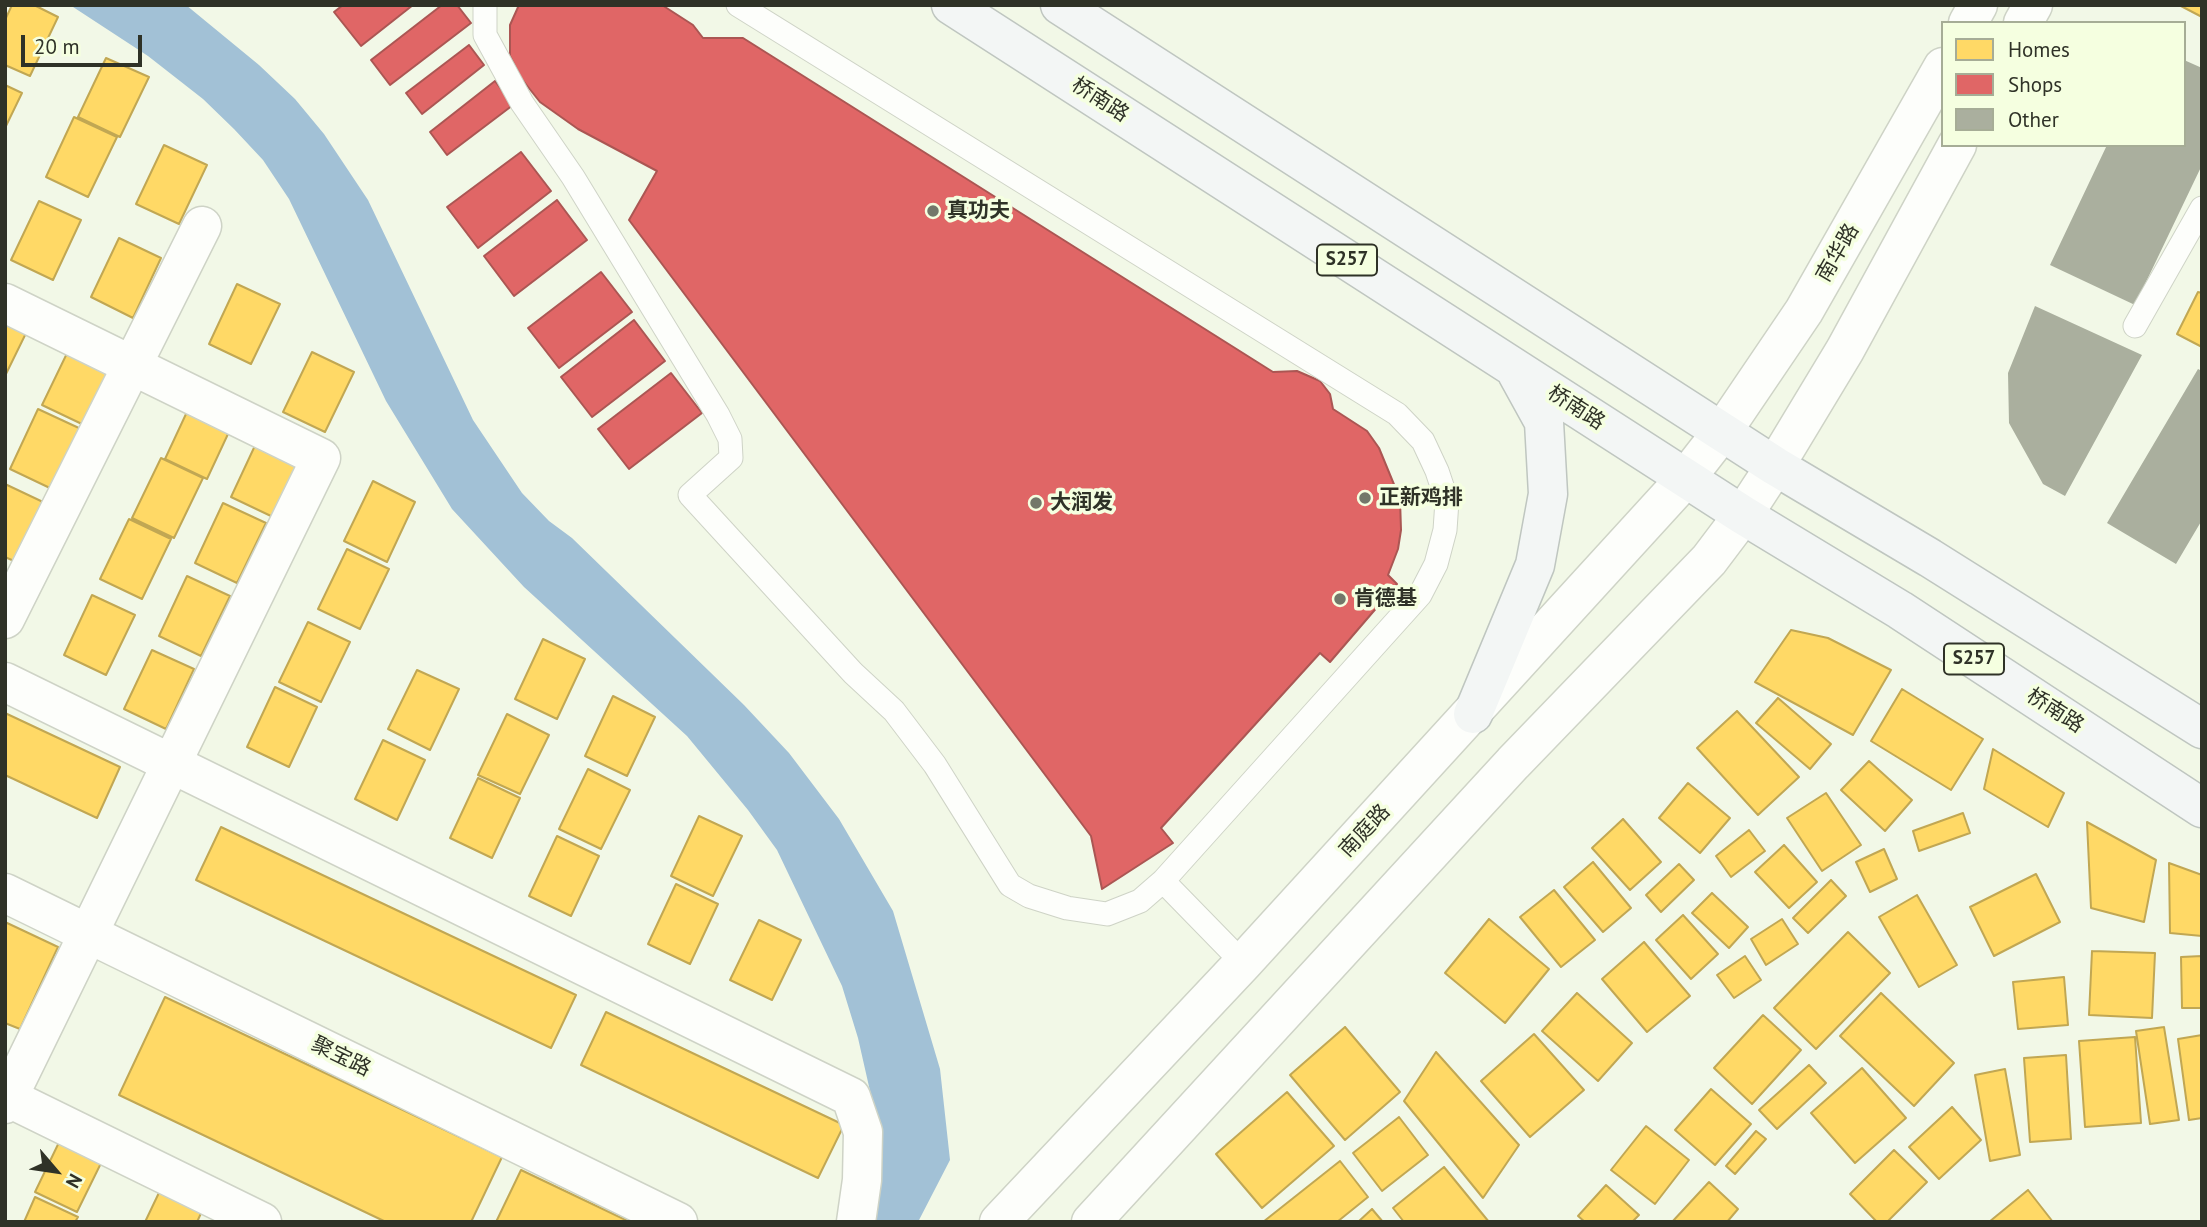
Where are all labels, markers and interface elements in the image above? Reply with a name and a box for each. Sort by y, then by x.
scale bar [24,21,145,65]
legend [1941,21,2186,147]
text: 20 m [34,33,80,60]
text: Homes [2008,36,2070,63]
text: Shops [2008,71,2062,98]
street label: 桥南路 [1067,72,1133,128]
text: Other [2008,106,2059,133]
place label: 真功夫 [947,198,1010,224]
marker: 真功夫 [925,203,941,219]
street label: 南华路 [1811,219,1865,287]
road number: S257 [1317,244,1377,276]
street label: 桥南路 [1543,380,1609,436]
place label: 正新鸡排 [1379,485,1463,511]
place label: 大润发 [1050,490,1113,516]
marker: 正新鸡排 [1357,490,1373,506]
marker: 大润发 [1028,495,1044,511]
place label: 肯德基 [1354,586,1417,612]
marker: 肯德基 [1332,591,1348,607]
road number: S257 [1944,644,2004,674]
street label: 桥南路 [2022,683,2088,739]
street label: 南庭路 [1334,799,1396,863]
street label: 聚宝路 [307,1032,375,1082]
north arrow [21,1136,91,1206]
text: N [61,1170,88,1192]

